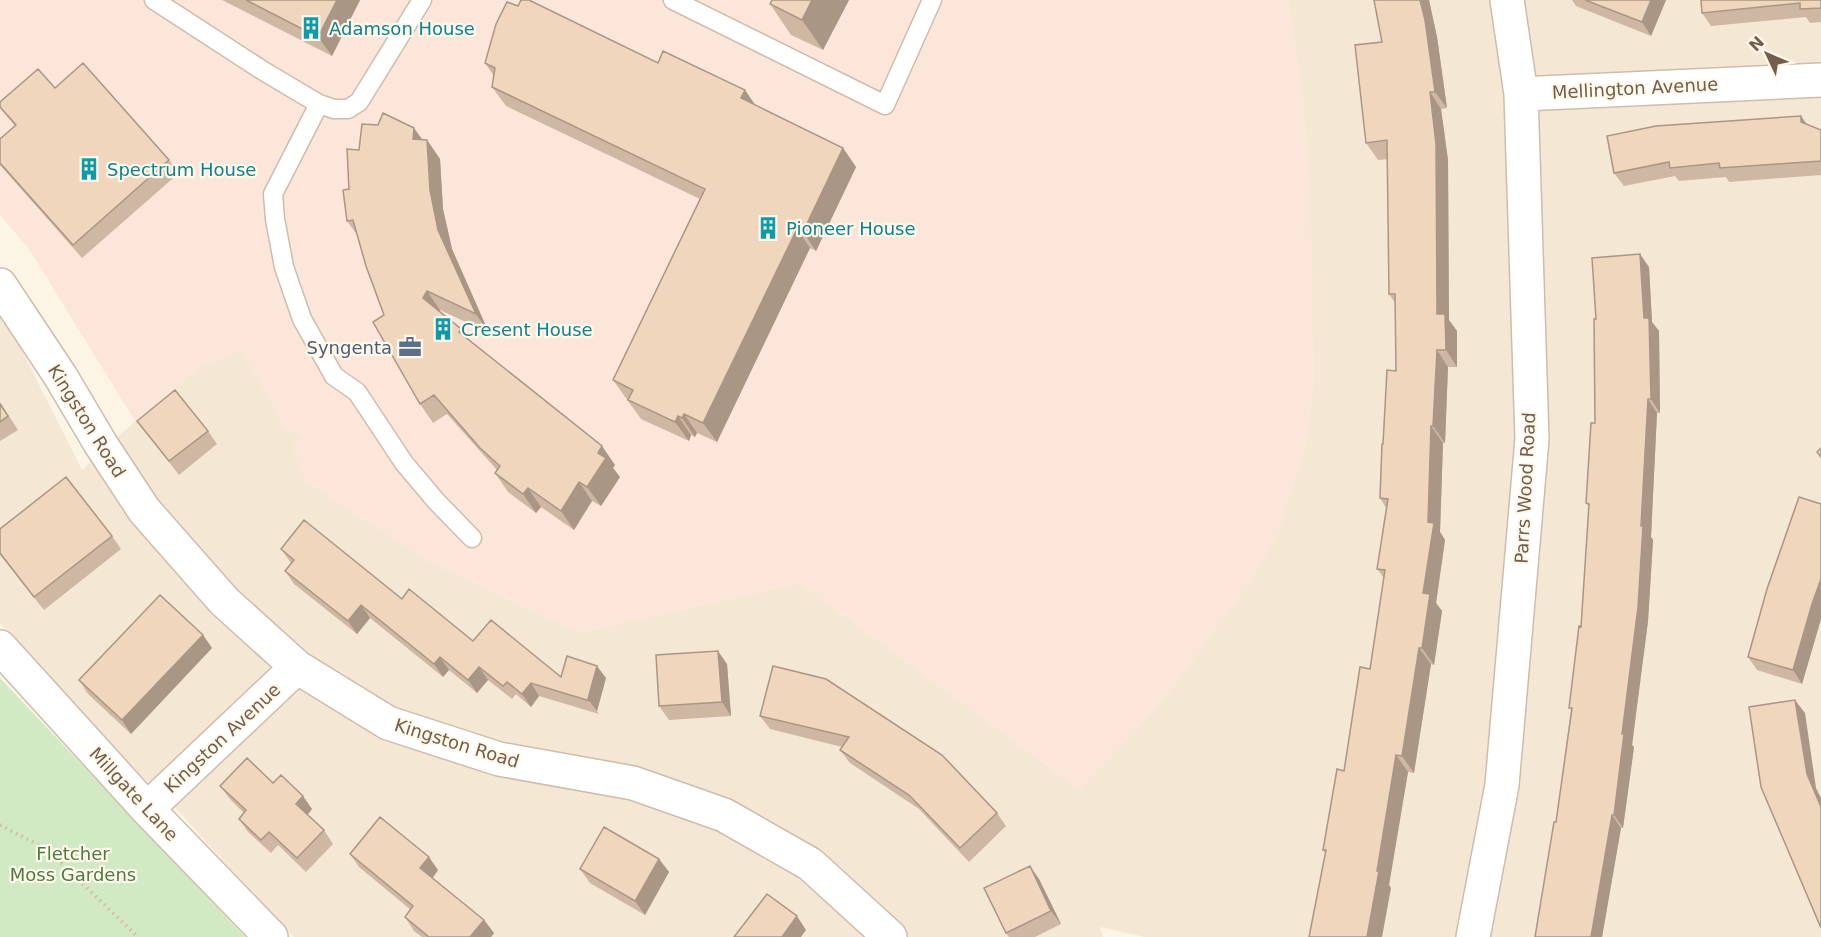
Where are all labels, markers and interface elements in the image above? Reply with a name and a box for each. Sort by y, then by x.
building icon: Adamson House [298,15,324,41]
place label: Adamson House [329,18,475,39]
north arrow [1737,24,1797,84]
text: N [1745,33,1768,55]
street label: Mellington Avenue [1551,73,1719,103]
building icon: Spectrum House [76,156,102,182]
place label: Spectrum House [107,159,256,180]
building icon: Pioneer House [755,215,781,241]
place label: Pioneer House [786,218,916,239]
building icon: Cresent House [430,316,456,342]
place label: Cresent House [461,319,593,340]
office icon: Syngenta [397,334,423,360]
place label: Syngenta [307,337,392,358]
street label: Kingston Road [44,361,130,481]
street label: Parrs Wood Road [1511,412,1539,564]
street label: Kingston Avenue [160,679,284,797]
street label: Kingston Road [392,714,522,772]
street label: Millgate Lane [85,743,183,845]
park label: Fletcher Moss Gardens [10,843,136,885]

